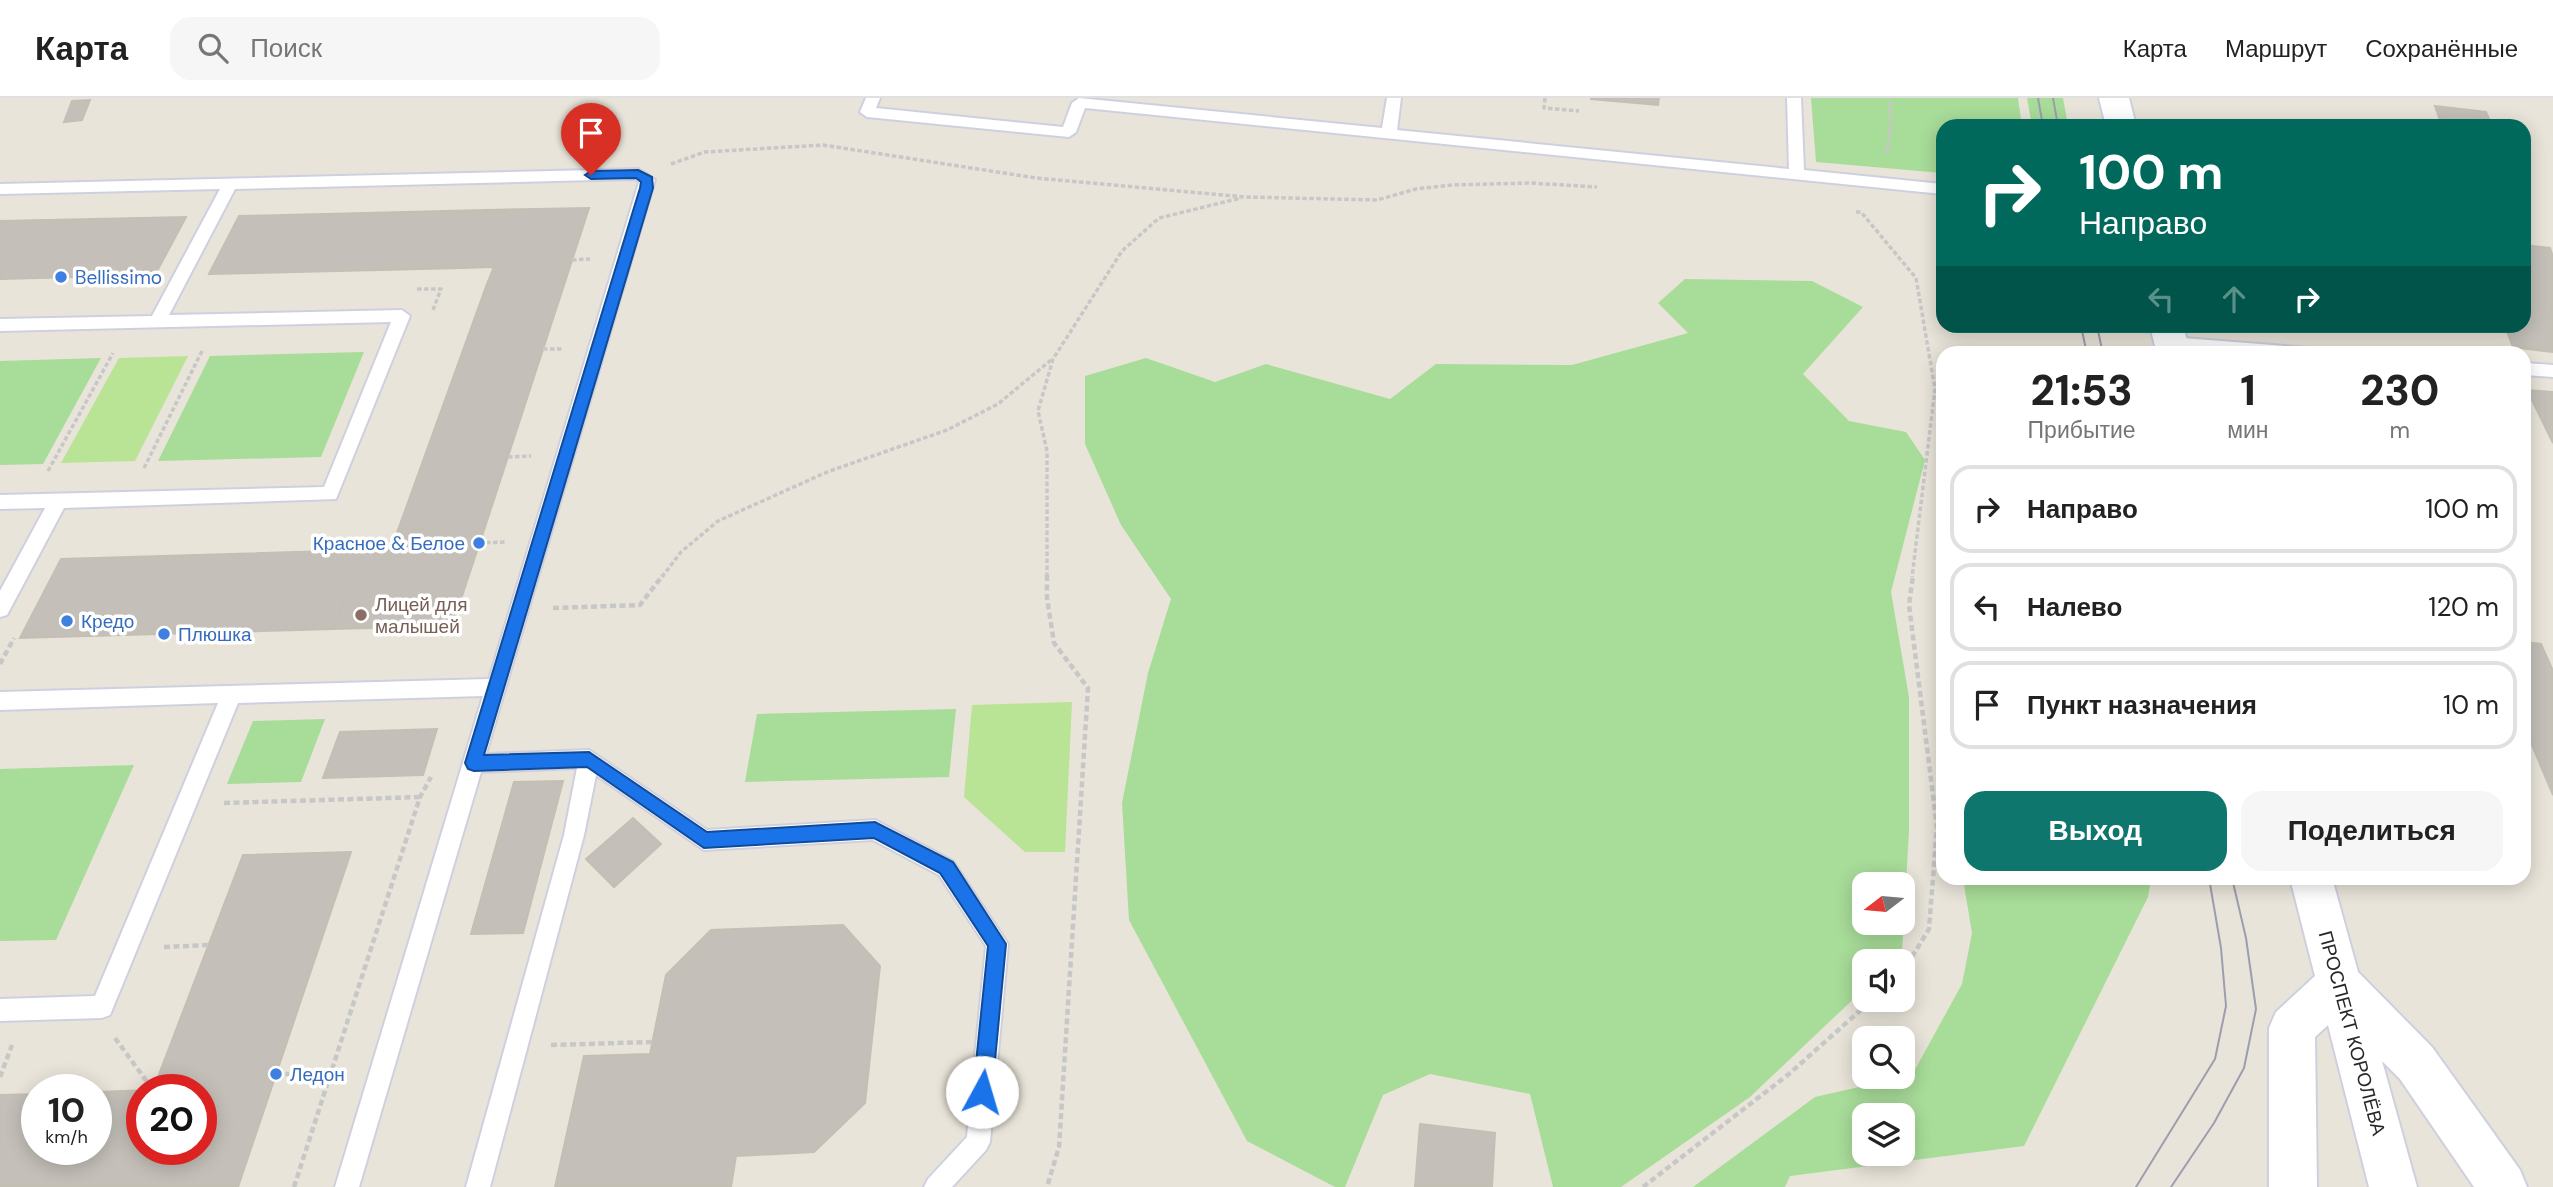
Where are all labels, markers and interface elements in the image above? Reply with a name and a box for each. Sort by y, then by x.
search box [170,17,660,80]
text: Карта [35,27,128,70]
icon: search [194,29,232,67]
text: Поиск [250,31,322,65]
text: Карта [2123,33,2187,64]
text: Маршрут [2225,33,2327,64]
text: Сохранённые [2365,33,2518,64]
pin [561,103,621,175]
icon: arrive [572,114,610,152]
text: 100 m [2079,140,2223,204]
icon: right [1964,147,2055,238]
text: Направо [2079,202,2207,244]
place label: Bellissimo [75,265,162,290]
marker: Bellissimo [53,269,69,285]
icon: left [2142,280,2180,318]
icon: ahead [2215,280,2253,318]
icon: right [2288,280,2326,318]
text: 21:53 [2030,363,2133,418]
text: 1 [2240,363,2256,418]
text: 230 [2360,363,2439,418]
text: Прибытие [2028,415,2136,445]
text: мин [2227,415,2269,445]
text: m [2390,415,2410,445]
icon: right [1968,490,2006,528]
text: Направо [2027,492,2138,526]
text: 100 m [2425,492,2499,526]
place label: Красное & Белое [313,531,465,556]
marker: Красное & Белое [471,535,487,551]
icon: left [1968,588,2006,626]
text: Налево [2027,590,2122,624]
text: 120 m [2428,590,2499,624]
place label: Лицей для малышей [375,592,467,639]
marker: Лицей для малышей [353,607,369,623]
place label: Кредо [81,609,134,634]
marker: Кредо [59,613,75,629]
place label: Плюшка [178,622,252,647]
marker: Плюшка [156,626,172,642]
icon: arrive [1968,686,2006,724]
text: Пункт назначения [2027,688,2257,722]
text: 10 m [2443,688,2499,722]
button: Выход [1964,791,2227,871]
button: Поделиться [2241,791,2503,871]
north arrow [1852,872,1914,934]
map controls [1852,872,1915,1166]
street label: ПРОСПЕКТ КОРОЛЁВА [2313,928,2391,1138]
button: sound [1852,949,1915,1012]
button: search [1852,1026,1915,1089]
position arrow [945,1055,1019,1129]
place label: Ледон [290,1062,345,1087]
marker: Ледон [268,1066,284,1082]
speed limit sign: 20 [126,1074,217,1165]
text: 10 [48,1087,85,1133]
button: layers [1852,1103,1915,1166]
text: km/h [45,1125,88,1149]

